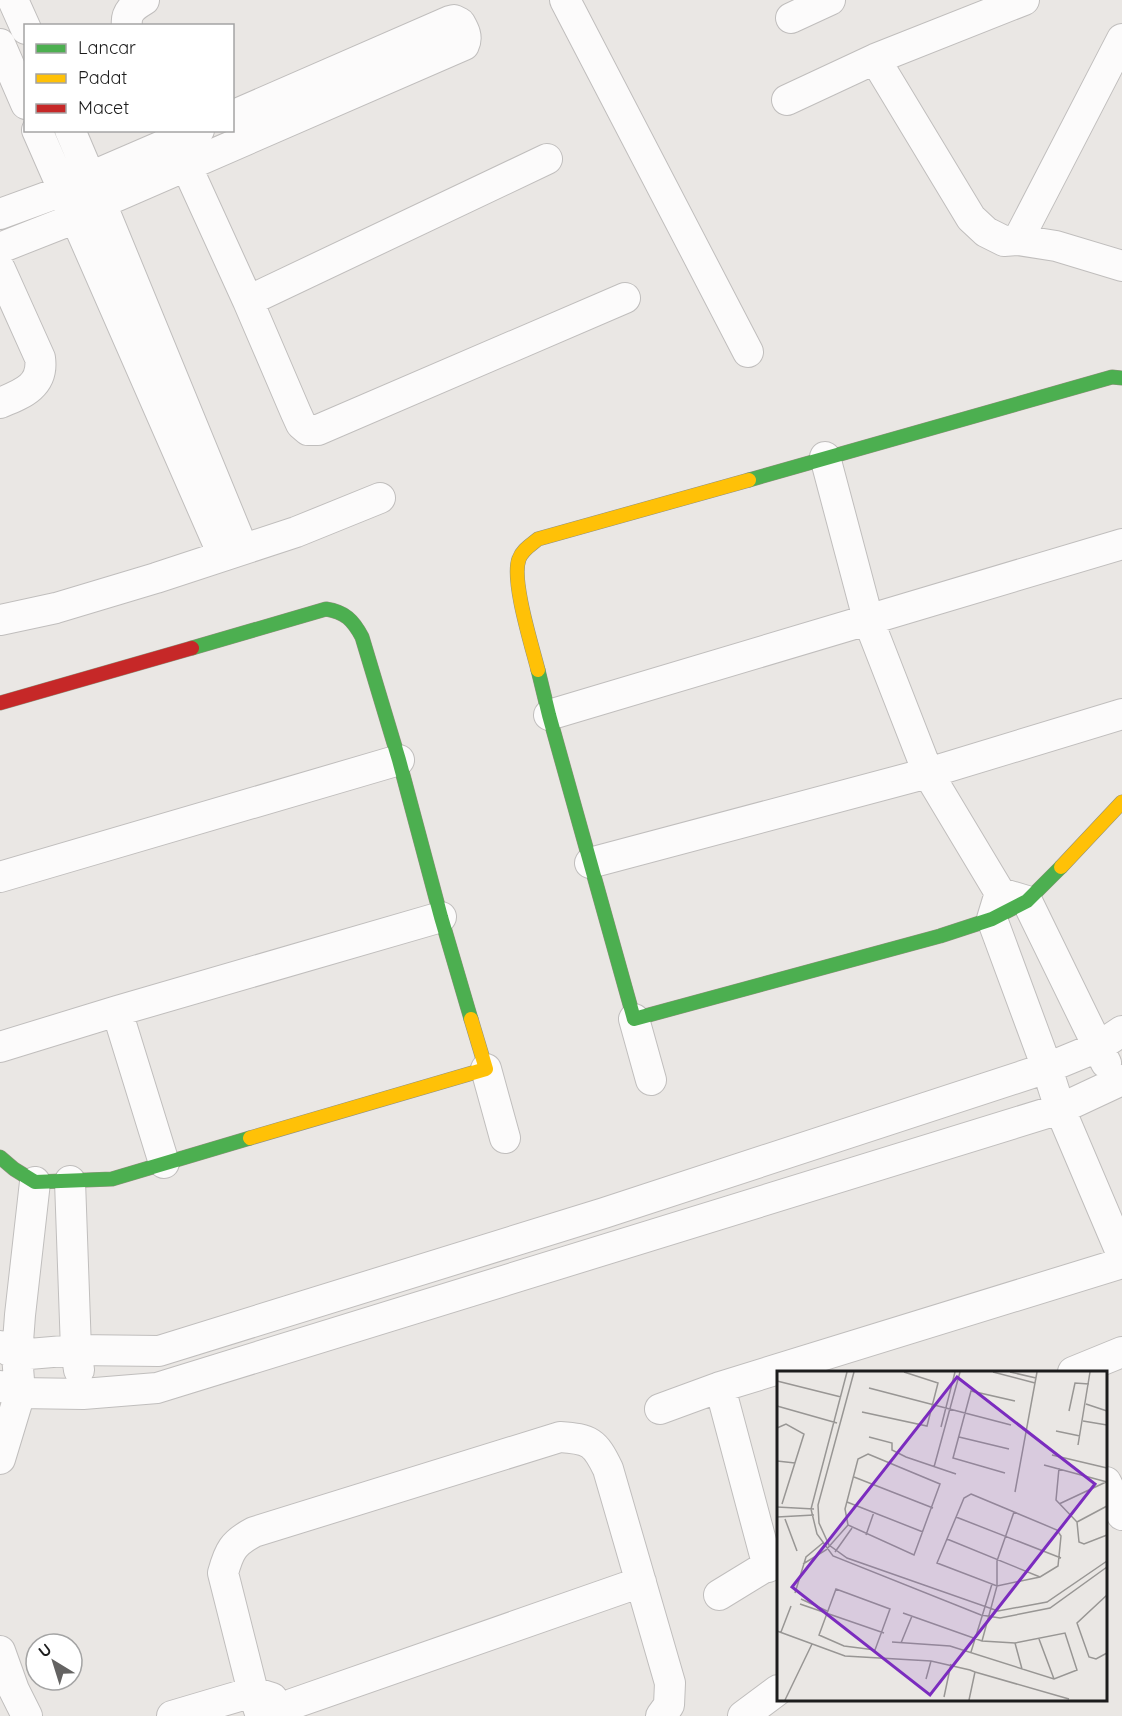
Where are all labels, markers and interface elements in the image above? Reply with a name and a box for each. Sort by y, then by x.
legend [24,24,234,132]
text: Lancar [78,36,136,59]
text: Padat [78,66,127,89]
text: Macet [78,96,129,119]
inset map [777,1371,1107,1701]
north arrow [24,1632,84,1692]
text: U [34,1639,55,1662]

